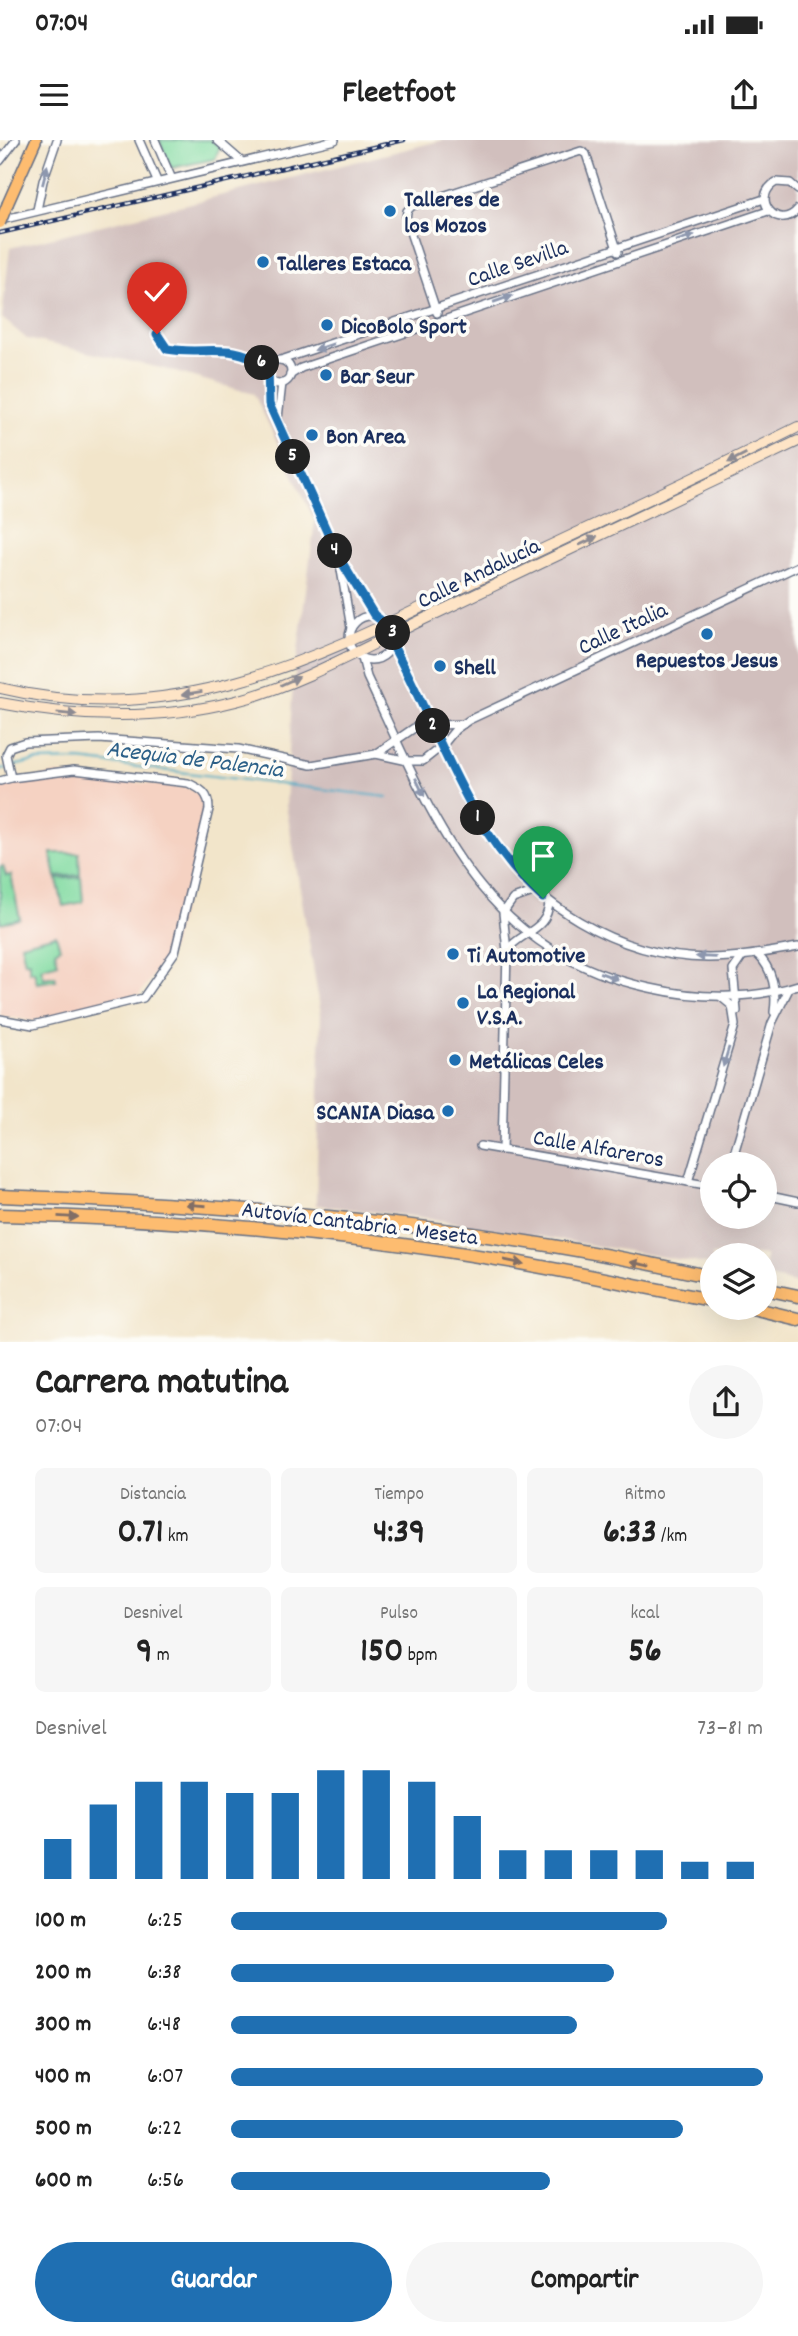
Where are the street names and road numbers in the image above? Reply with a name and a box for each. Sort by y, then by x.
street label: Calle Sevilla [463,232,574,298]
street label: Calle Andalucía [413,531,548,619]
street label: Calle Italia [573,595,675,665]
street label: Calle Alfareros [530,1123,667,1178]
street label: Autovía Cantabria - Meseta [240,1195,481,1256]

